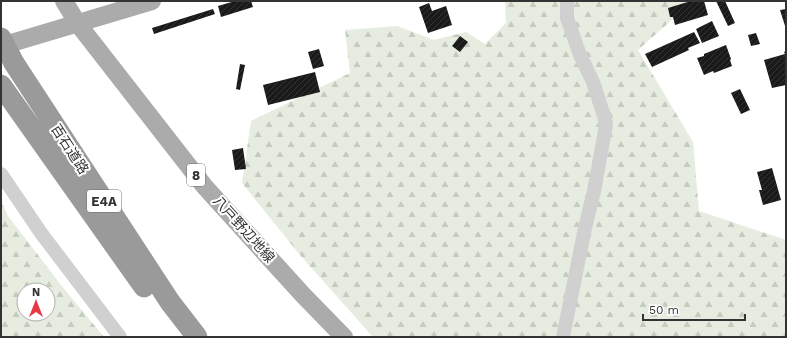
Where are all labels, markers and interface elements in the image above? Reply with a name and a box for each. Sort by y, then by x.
street label: 百石道路 [48,121,92,177]
road number: 8 [187,164,205,186]
road number: E4A [87,190,121,212]
street label: 八戸野辺地線 [210,192,278,266]
north arrow [16,282,56,322]
text: N [32,286,40,299]
scale bar [643,296,745,322]
text: 50 m [649,303,679,317]

